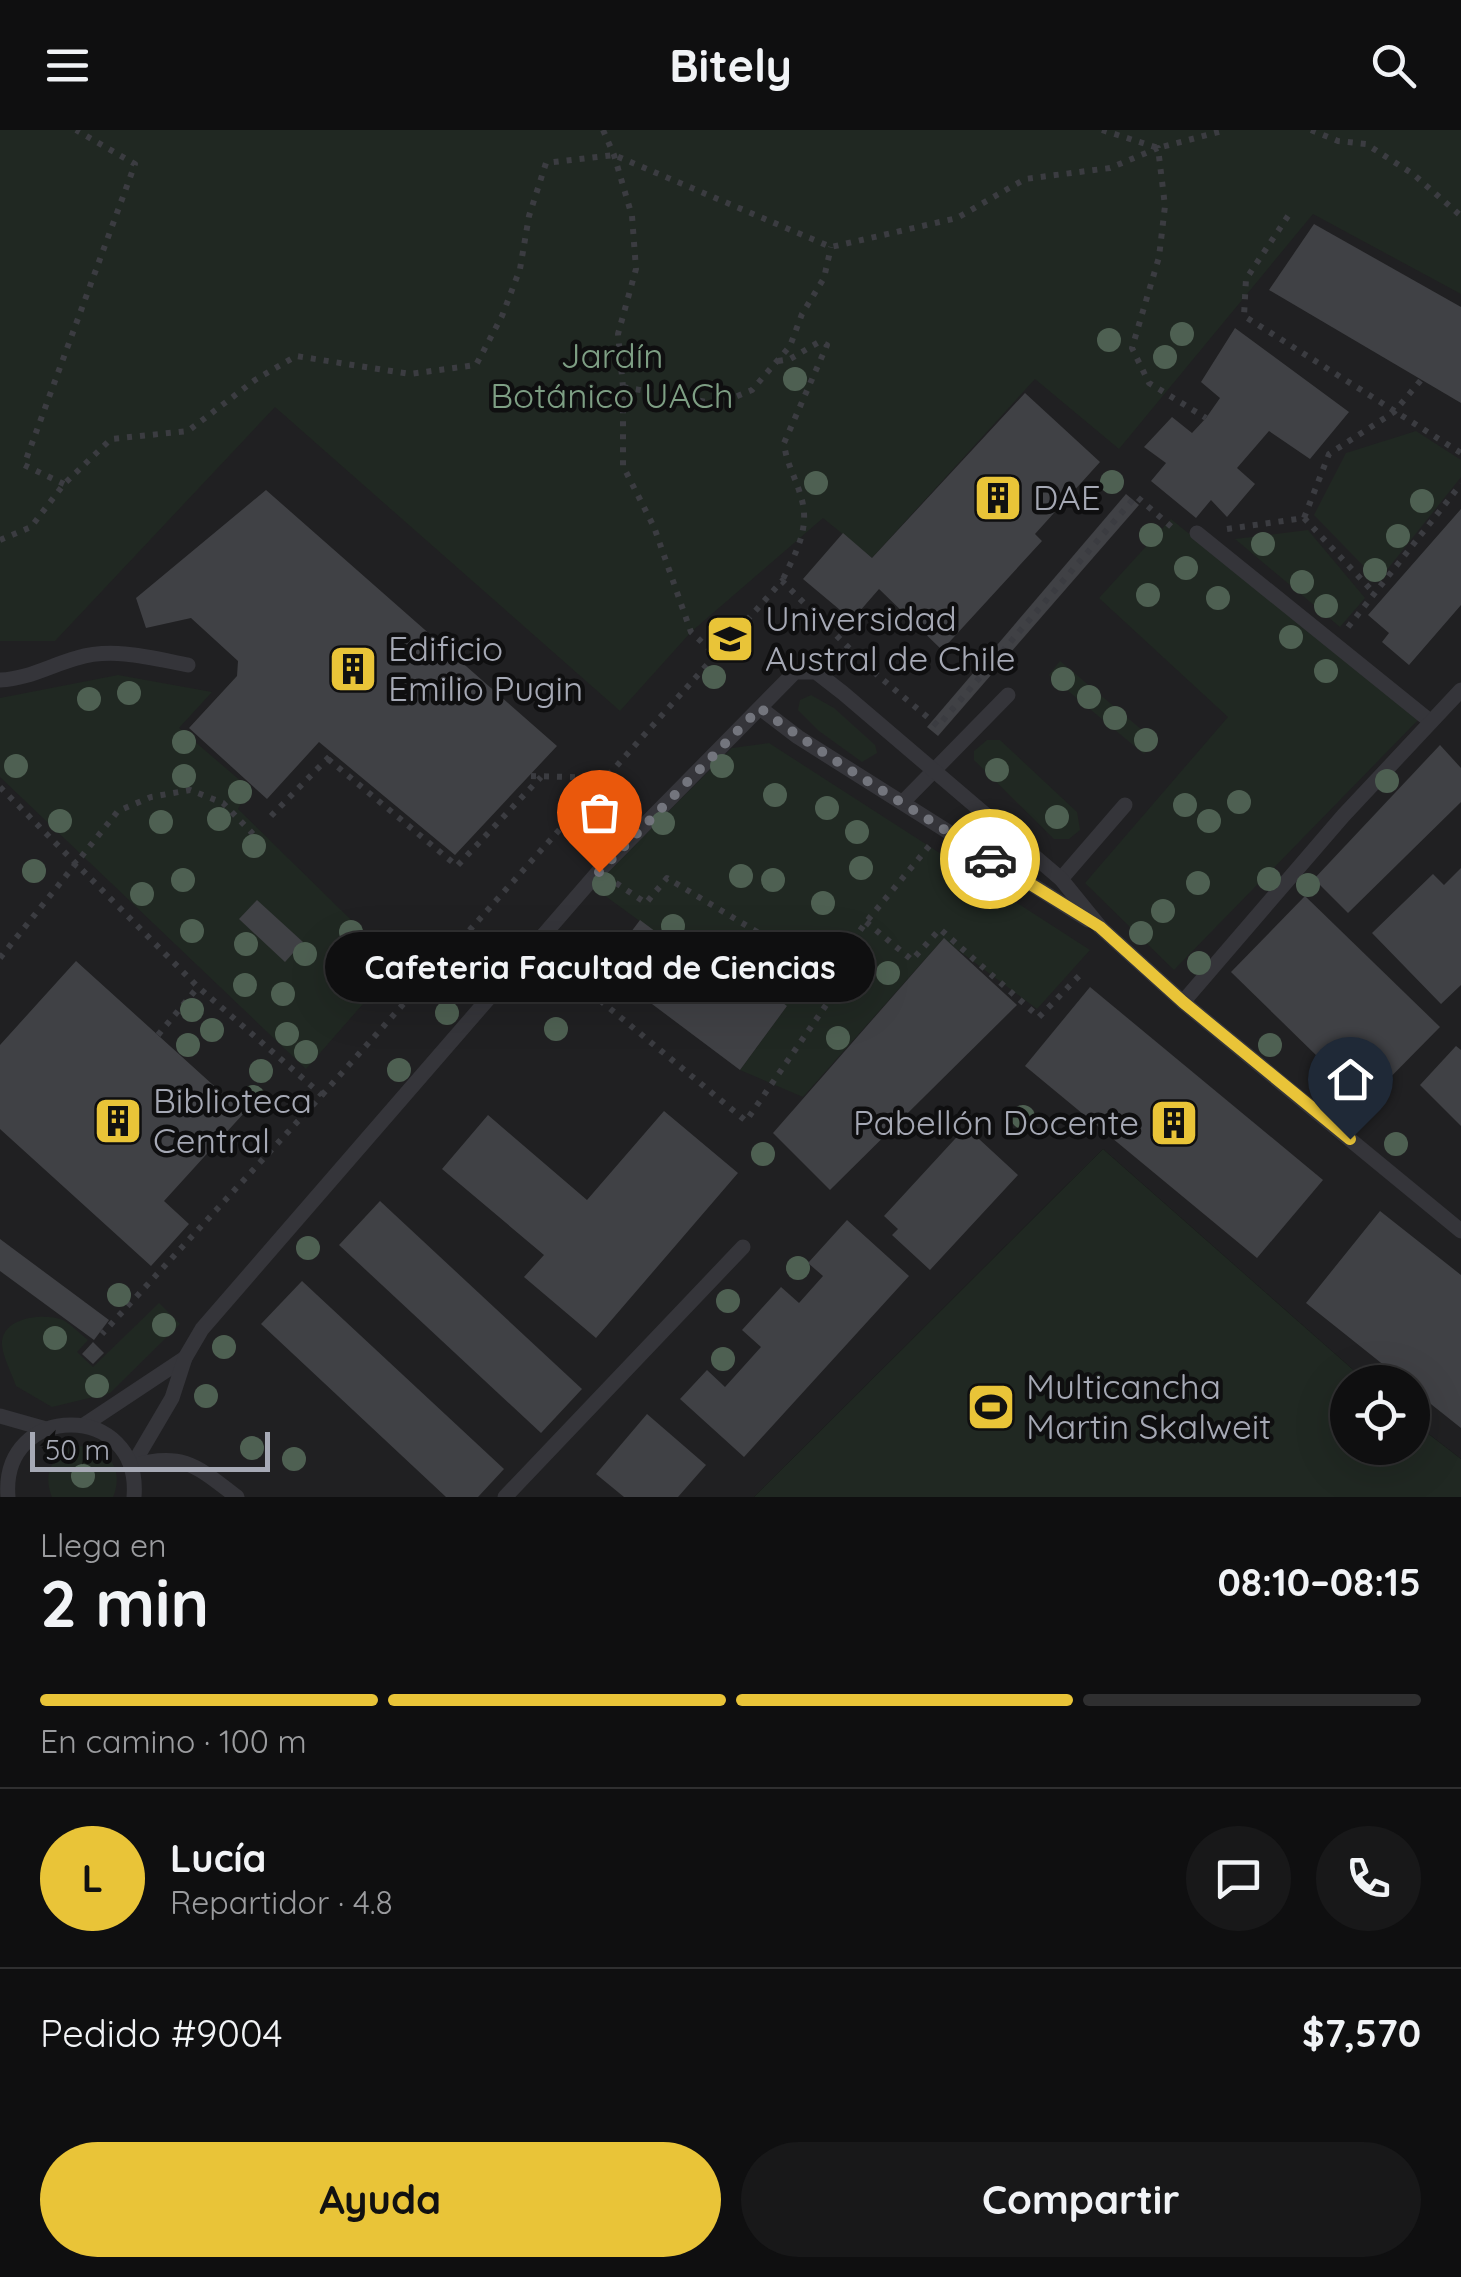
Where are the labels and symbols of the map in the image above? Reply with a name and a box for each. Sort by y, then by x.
park label: Jardín Botánico UACh [490,333,734,417]
building icon: DAE [972,472,1024,524]
place label: DAE [1033,475,1101,519]
place label: Universidad Austral de Chile [765,596,1016,680]
school or university icon: Universidad Austral de Chile [704,613,756,665]
place label: Edificio Emilio Pugin [388,626,583,710]
building icon: Edificio Emilio Pugin [327,643,379,695]
pin [557,770,642,873]
courier [940,809,1040,909]
callout: Cafeteria Facultad de Ciencias [324,932,874,1002]
pin [1308,1037,1393,1140]
place label: Biblioteca Central [153,1078,312,1162]
building icon: Biblioteca Central [92,1095,144,1147]
building icon: Pabellón Docente [1148,1097,1200,1149]
place label: Pabellón Docente [853,1100,1139,1144]
place label: Multicancha Martin Skalweit [1026,1364,1271,1448]
sports icon: Multicancha Martin Skalweit [965,1381,1017,1433]
scale bar [30,1427,270,1472]

